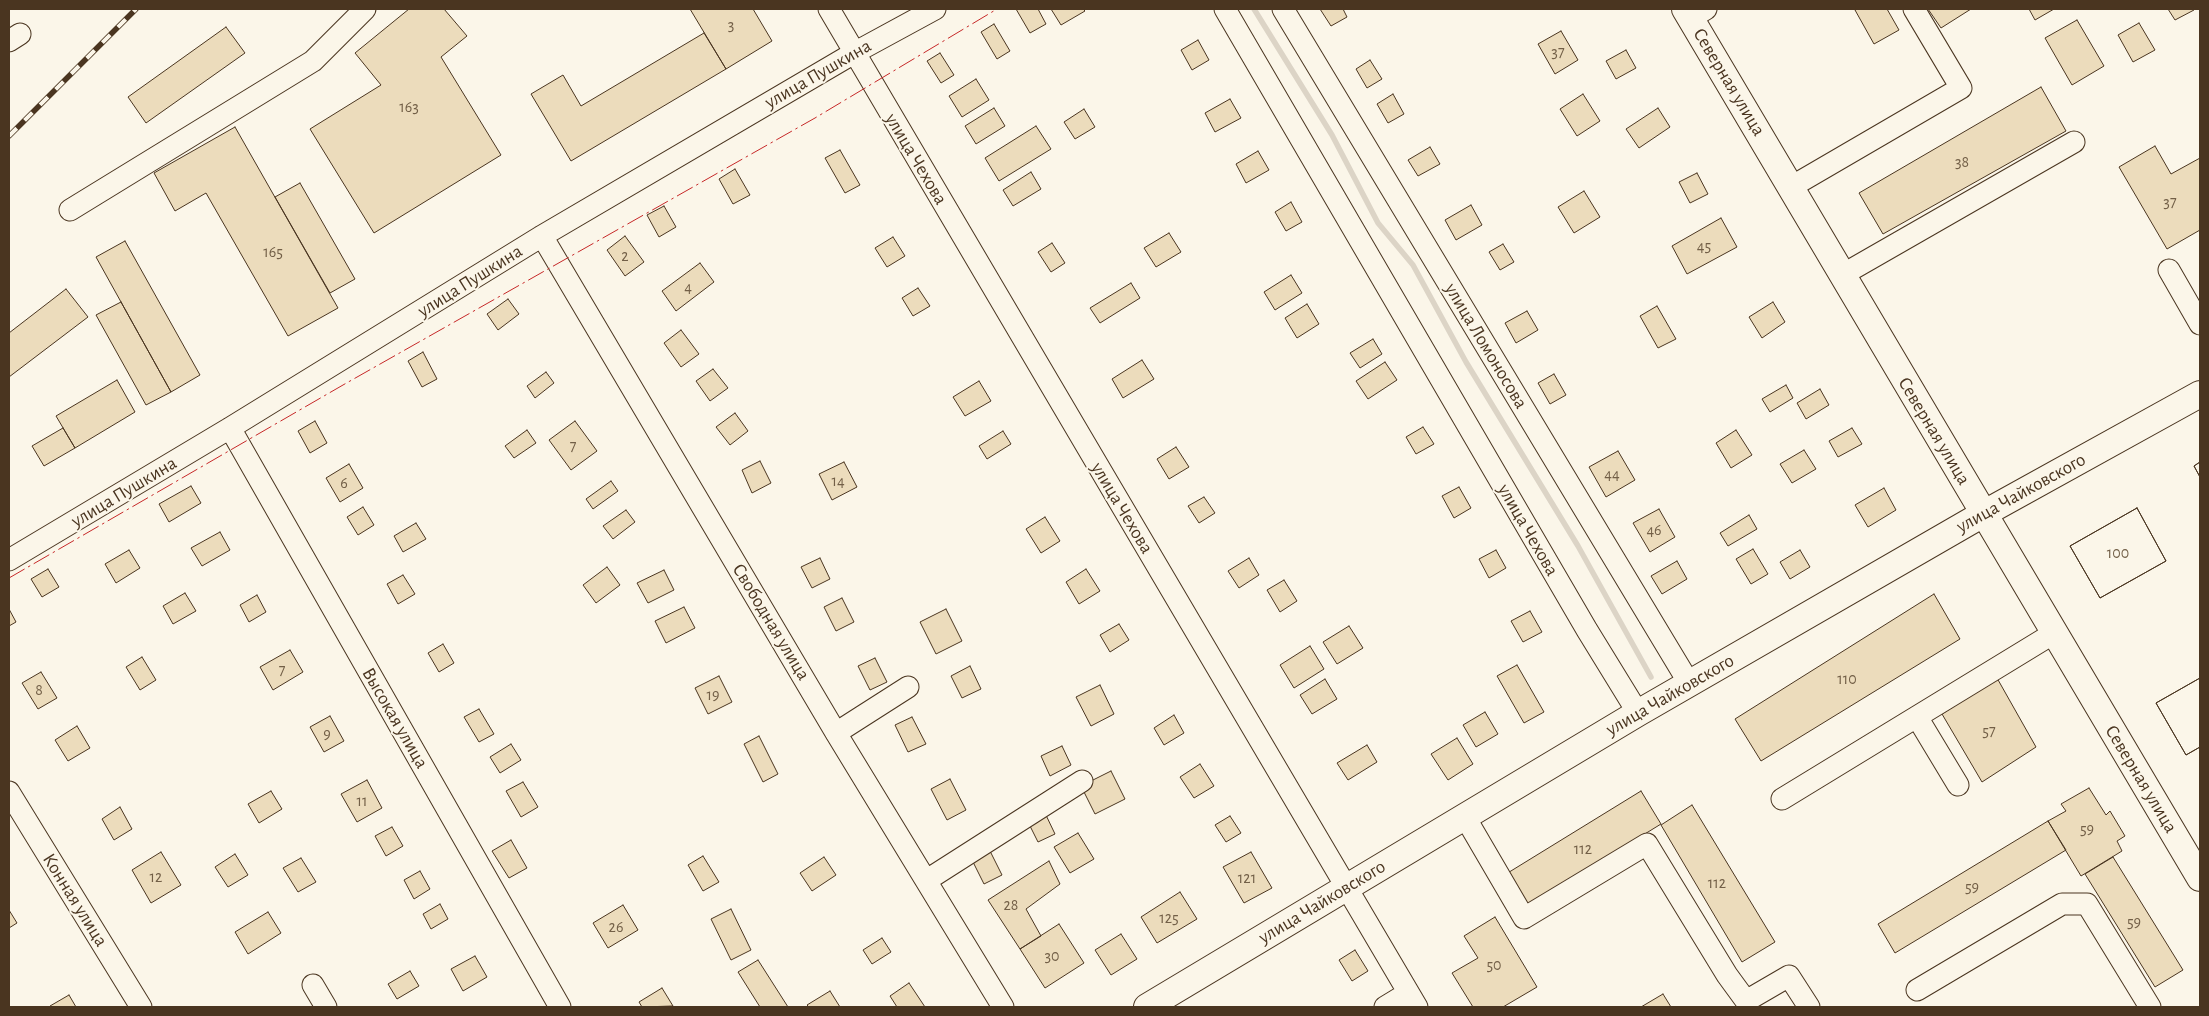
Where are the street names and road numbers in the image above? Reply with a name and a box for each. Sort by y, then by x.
street label: Северная улица [1688,24,1770,140]
street label: улица Пушкина [761,34,875,114]
street label: улица Чехова [880,109,952,209]
street label: улица Пушкина [413,240,527,322]
street label: улица Ломоносова [1440,279,1532,413]
street label: Северная улица [1893,373,1975,489]
street label: улица Чайковского [1952,448,2090,538]
street label: улица Пушкина [67,452,181,532]
street label: улица Чехова [1086,458,1158,558]
street label: улица Чехова [1492,480,1564,580]
street label: Свободная улица [727,560,815,684]
street label: улица Чайковского [1602,649,1738,741]
street label: Высокая улица [357,663,433,773]
street label: Северная улица [2100,721,2182,837]
street label: Конная улица [37,849,113,951]
street label: улица Чайковского [1254,855,1390,949]

